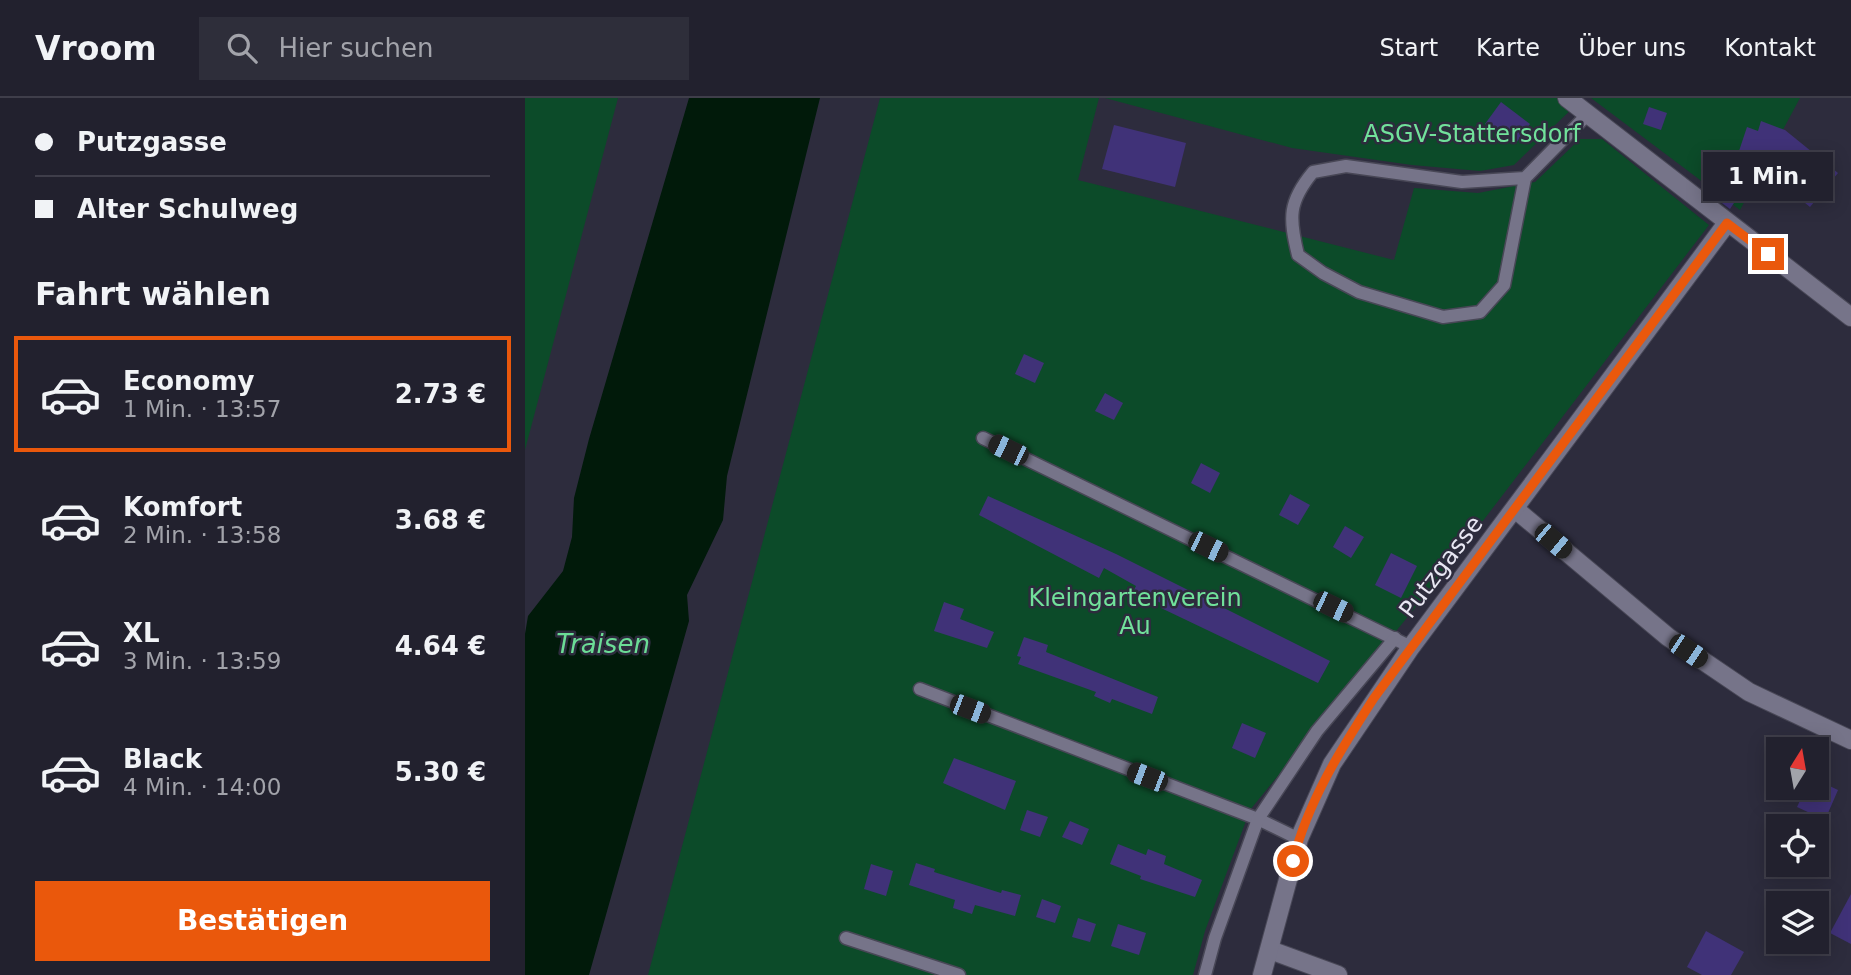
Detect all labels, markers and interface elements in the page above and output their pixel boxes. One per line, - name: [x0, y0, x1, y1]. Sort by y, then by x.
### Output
- search box: [199, 17, 689, 80]
- text: Vroom: [35, 29, 157, 68]
- icon: search: [223, 29, 261, 67]
- text: Hier suchen: [279, 33, 434, 63]
- text: Start: [1379, 34, 1438, 62]
- text: Karte: [1476, 34, 1540, 62]
- text: Über uns: [1578, 34, 1686, 62]
- text: Kontakt: [1724, 34, 1816, 62]
- park label: ASGV-Stattersdorf: [1363, 120, 1581, 148]
- text: Putzgasse: [77, 127, 227, 157]
- callout: 1 Min.: [1703, 152, 1833, 202]
- text: 1 Min.: [1728, 163, 1808, 189]
- text: Alter Schulweg: [77, 194, 298, 224]
- route end: [1752, 238, 1784, 270]
- text: Fahrt wählen: [35, 275, 271, 313]
- icon: car: [39, 363, 102, 426]
- text: Economy: [123, 366, 254, 396]
- text: 2.73 €: [395, 379, 486, 409]
- text: 1 Min. · 13:57: [123, 396, 281, 422]
- car: [985, 431, 1032, 469]
- icon: car: [39, 489, 102, 552]
- text: Komfort: [123, 492, 242, 522]
- text: 3.68 €: [395, 505, 486, 535]
- street label: Putzgasse: [1393, 510, 1489, 624]
- car: [1531, 519, 1576, 563]
- text: 2 Min. · 13:58: [123, 522, 281, 548]
- car: [1185, 528, 1232, 566]
- park label: Kleingartenverein Au: [1028, 584, 1242, 640]
- car: [1310, 588, 1357, 626]
- icon: car: [39, 615, 102, 678]
- text: XL: [123, 618, 160, 648]
- water label: Traisen: [556, 629, 650, 659]
- text: 4.64 €: [395, 631, 486, 661]
- car: [1665, 631, 1712, 671]
- text: 3 Min. · 13:59: [123, 648, 281, 674]
- car: [947, 692, 994, 726]
- north arrow: [1766, 737, 1829, 800]
- map controls: [1766, 737, 1829, 954]
- icon: car: [39, 741, 102, 804]
- text: Black: [123, 744, 202, 774]
- text: 5.30 €: [395, 757, 486, 787]
- car: [1124, 760, 1171, 794]
- text: 4 Min. · 14:00: [123, 774, 281, 800]
- button: locate: [1766, 814, 1829, 877]
- route start: [1277, 845, 1309, 877]
- button: Bestätigen: [35, 881, 490, 961]
- button: layers: [1766, 891, 1829, 954]

